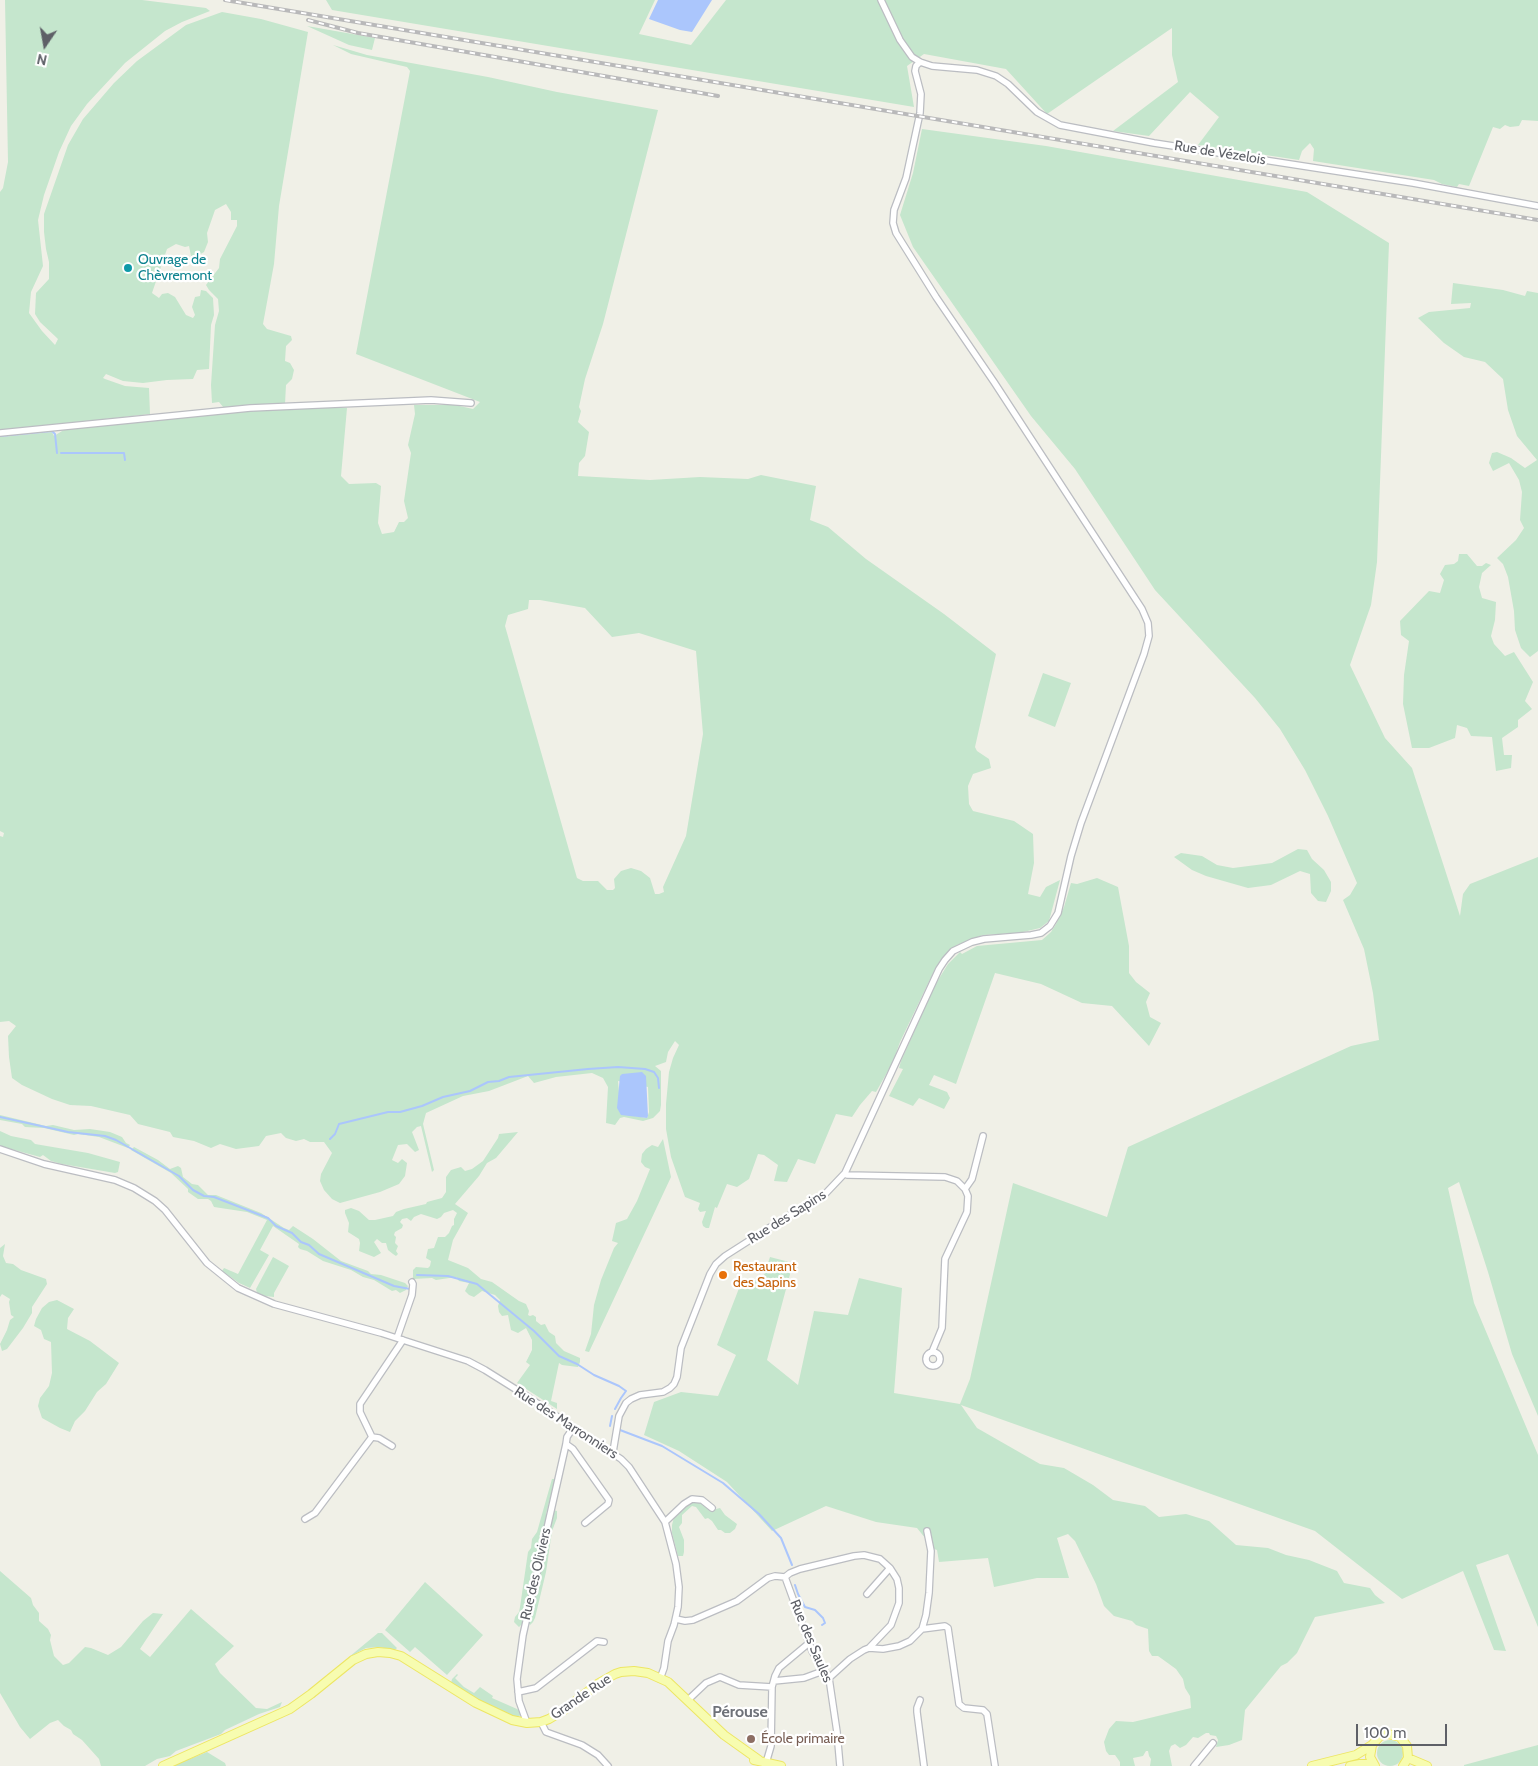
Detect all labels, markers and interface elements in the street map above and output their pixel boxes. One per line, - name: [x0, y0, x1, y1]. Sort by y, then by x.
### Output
- north arrow: [20, 20, 70, 70]
- text: N: [35, 50, 49, 70]
- street label: Rue de Vézelois: [1173, 137, 1267, 169]
- place label: Ouvrage de Chèvremont: [138, 252, 212, 284]
- marker: Ouvrage de Chèvremont: [122, 262, 134, 274]
- street label: Rue des Sapins: [745, 1186, 829, 1248]
- place label: Restaurant des Sapins: [733, 1259, 796, 1292]
- marker: Restaurant des Sapins: [717, 1269, 729, 1281]
- street label: Rue des Marronniers: [511, 1383, 621, 1463]
- street label: Rue des Oliviers: [517, 1526, 555, 1622]
- street label: Rue des Saules: [786, 1597, 836, 1685]
- street label: Grande Rue: [548, 1671, 614, 1723]
- district label: Pérouse: [712, 1702, 768, 1722]
- scale bar: [1358, 1714, 1449, 1746]
- text: 100 m: [1364, 1724, 1406, 1742]
- place label: École primaire: [761, 1731, 845, 1747]
- marker: École primaire: [745, 1733, 757, 1745]

